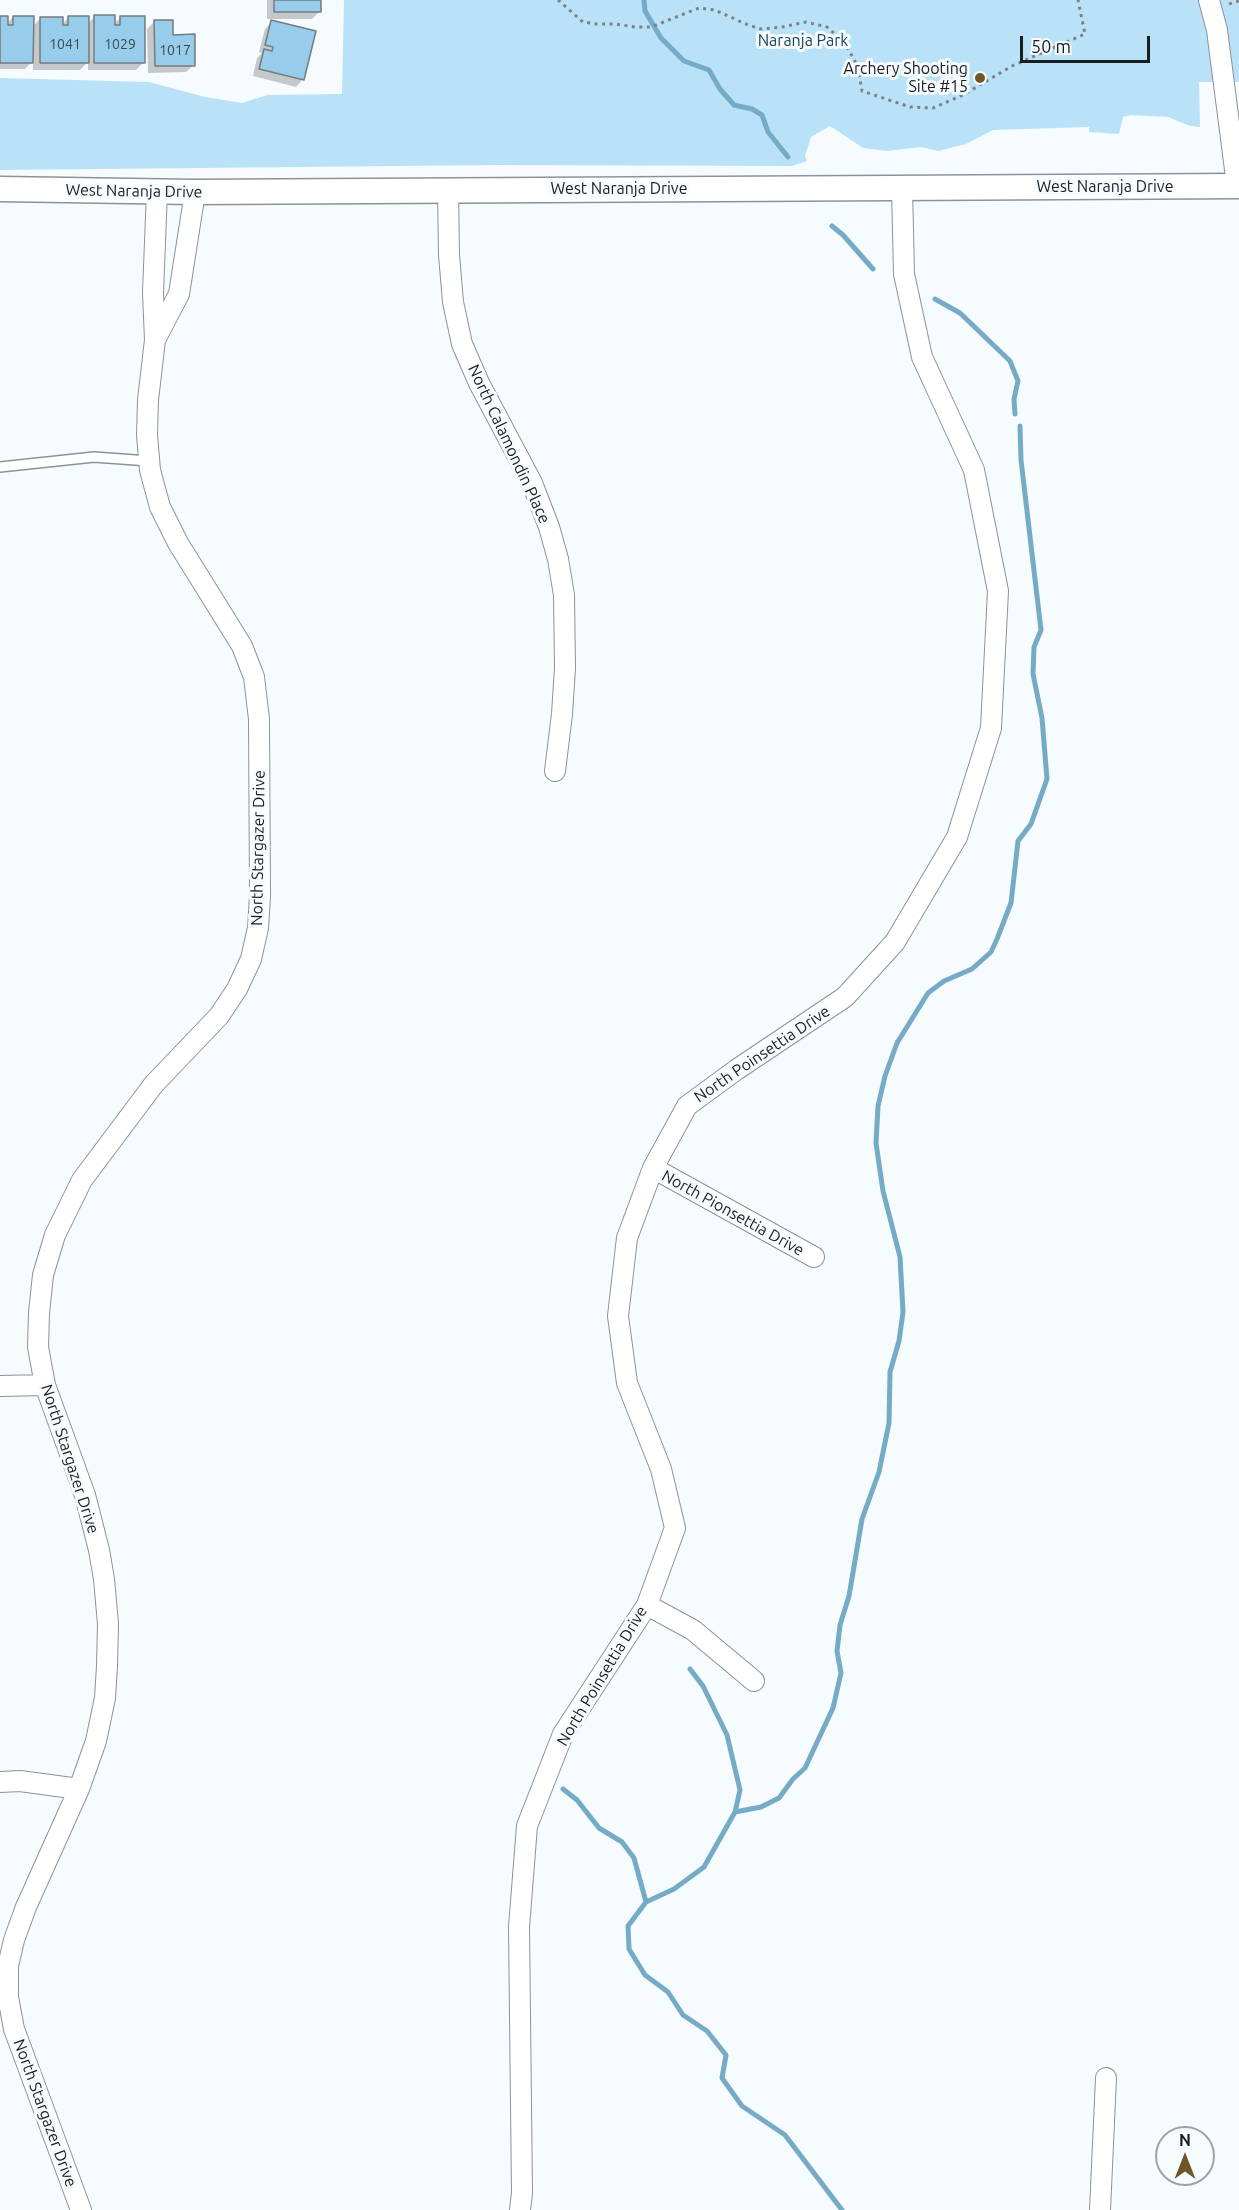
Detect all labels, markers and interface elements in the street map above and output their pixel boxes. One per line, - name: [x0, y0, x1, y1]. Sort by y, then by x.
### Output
- scale bar: [1023, 24, 1154, 62]
- park label: Naranja Park: [758, 31, 848, 51]
- house number: 1041: [49, 36, 81, 52]
- house number: 1029: [104, 36, 136, 52]
- text: 50 m: [1031, 36, 1071, 56]
- house number: 1017: [159, 42, 191, 58]
- place label: Archery Shooting Site #15: [844, 59, 968, 97]
- marker: Archery Shooting Site #15: [973, 71, 987, 85]
- street label: West Naranja Drive: [1037, 177, 1173, 197]
- street label: West Naranja Drive: [551, 179, 687, 199]
- street label: West Naranja Drive: [65, 180, 203, 202]
- street label: North Calamondin Place: [464, 362, 554, 526]
- street label: North Stargazer Drive: [247, 770, 269, 926]
- street label: North Poinsettia Drive: [690, 1001, 834, 1107]
- street label: North Pionsettia Drive: [658, 1166, 808, 1260]
- street label: North Stargazer Drive: [37, 1382, 103, 1536]
- street label: North Poinsettia Drive: [553, 1603, 651, 1749]
- street label: North Stargazer Drive: [9, 2036, 81, 2190]
- north arrow: [1155, 2126, 1215, 2186]
- text: N: [1179, 2131, 1191, 2149]

